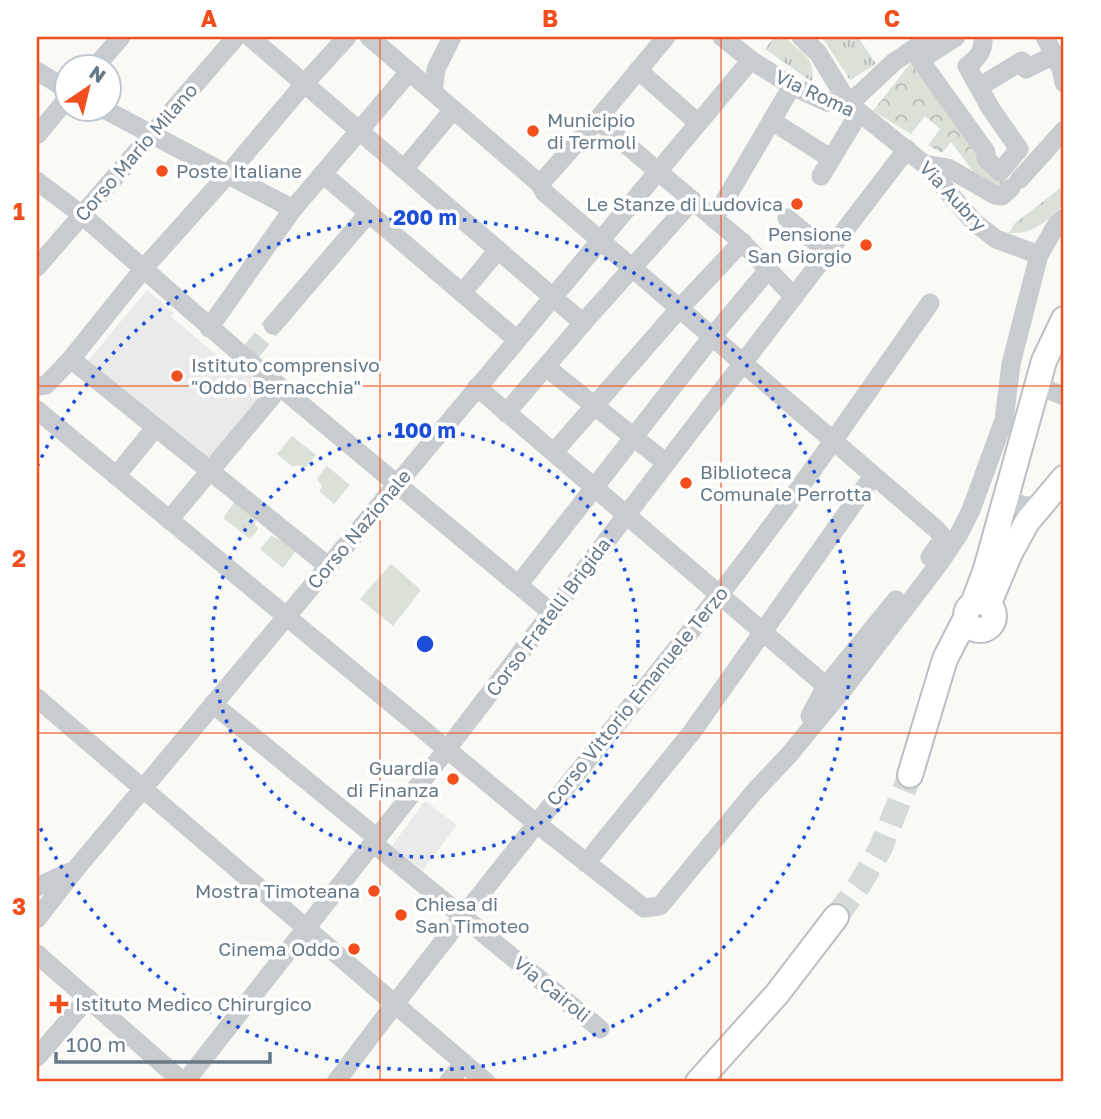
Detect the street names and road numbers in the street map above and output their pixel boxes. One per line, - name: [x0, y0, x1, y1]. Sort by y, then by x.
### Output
- street label: Via Roma: [772, 64, 859, 121]
- street label: Corso Mario Milano: [70, 78, 202, 225]
- street label: Via Aubry: [915, 156, 992, 236]
- street label: Corso Nazionale: [302, 464, 415, 593]
- street label: Corso Fratelli Brigida: [481, 533, 615, 700]
- street label: Corso Vittorio Emanuele Terzo: [541, 581, 732, 810]
- street label: Via Cairoli: [509, 951, 595, 1026]

